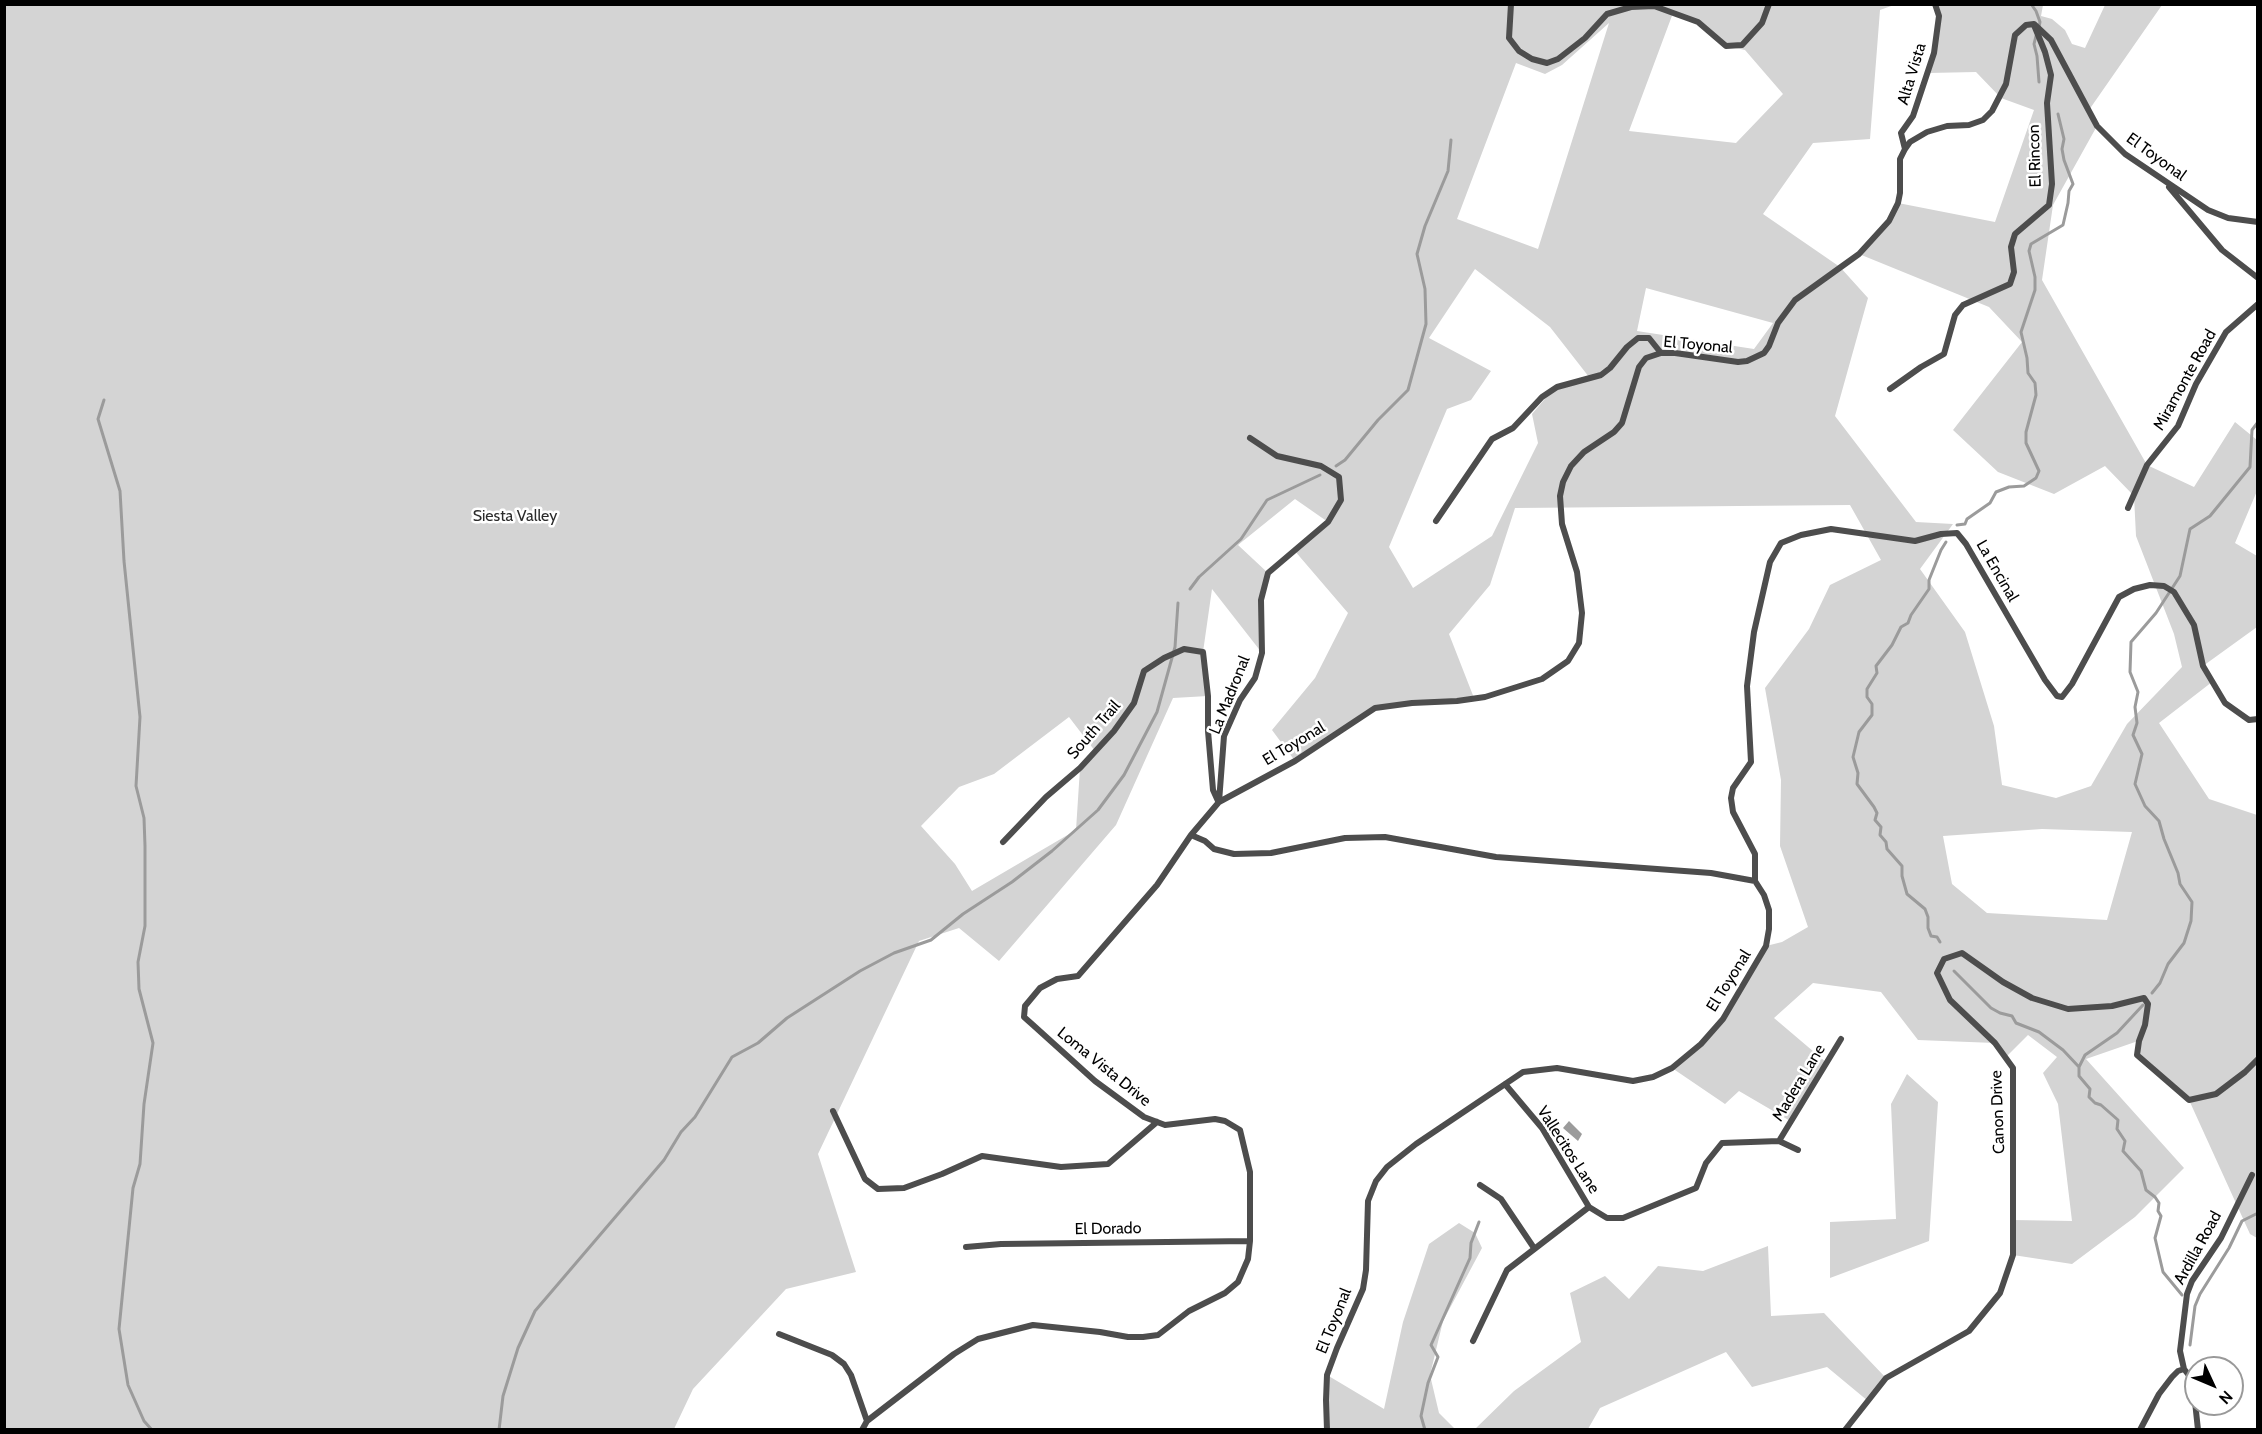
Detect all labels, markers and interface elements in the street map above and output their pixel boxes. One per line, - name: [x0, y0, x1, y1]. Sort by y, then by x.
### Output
- street label: Alta Vista: [1894, 41, 1930, 107]
- street label: El Rincon: [2024, 124, 2046, 188]
- street label: El Toyonal: [2122, 129, 2190, 185]
- street label: Miramonte Road: [2149, 326, 2221, 434]
- street label: El Toyonal: [1663, 332, 1733, 358]
- park label: Siesta Valley: [473, 506, 557, 526]
- street label: La Encinal: [1972, 537, 2022, 605]
- street label: La Madronal: [1206, 653, 1254, 737]
- street label: South Trail: [1063, 697, 1125, 763]
- street label: El Toyonal: [1259, 718, 1329, 770]
- street label: El Toyonal: [1703, 947, 1755, 1015]
- street label: Loma Vista Drive: [1053, 1023, 1155, 1111]
- street label: Madera Lane: [1768, 1041, 1830, 1125]
- street label: Canon Drive: [1987, 1070, 2009, 1154]
- street label: Vallecitos Lane: [1533, 1103, 1603, 1197]
- street label: Ardilla Road: [2170, 1208, 2226, 1288]
- street label: El Dorado: [1074, 1219, 1142, 1239]
- street label: El Toyonal: [1312, 1285, 1356, 1357]
- north arrow: [2184, 1356, 2244, 1416]
- text: N: [2215, 1387, 2237, 1408]

